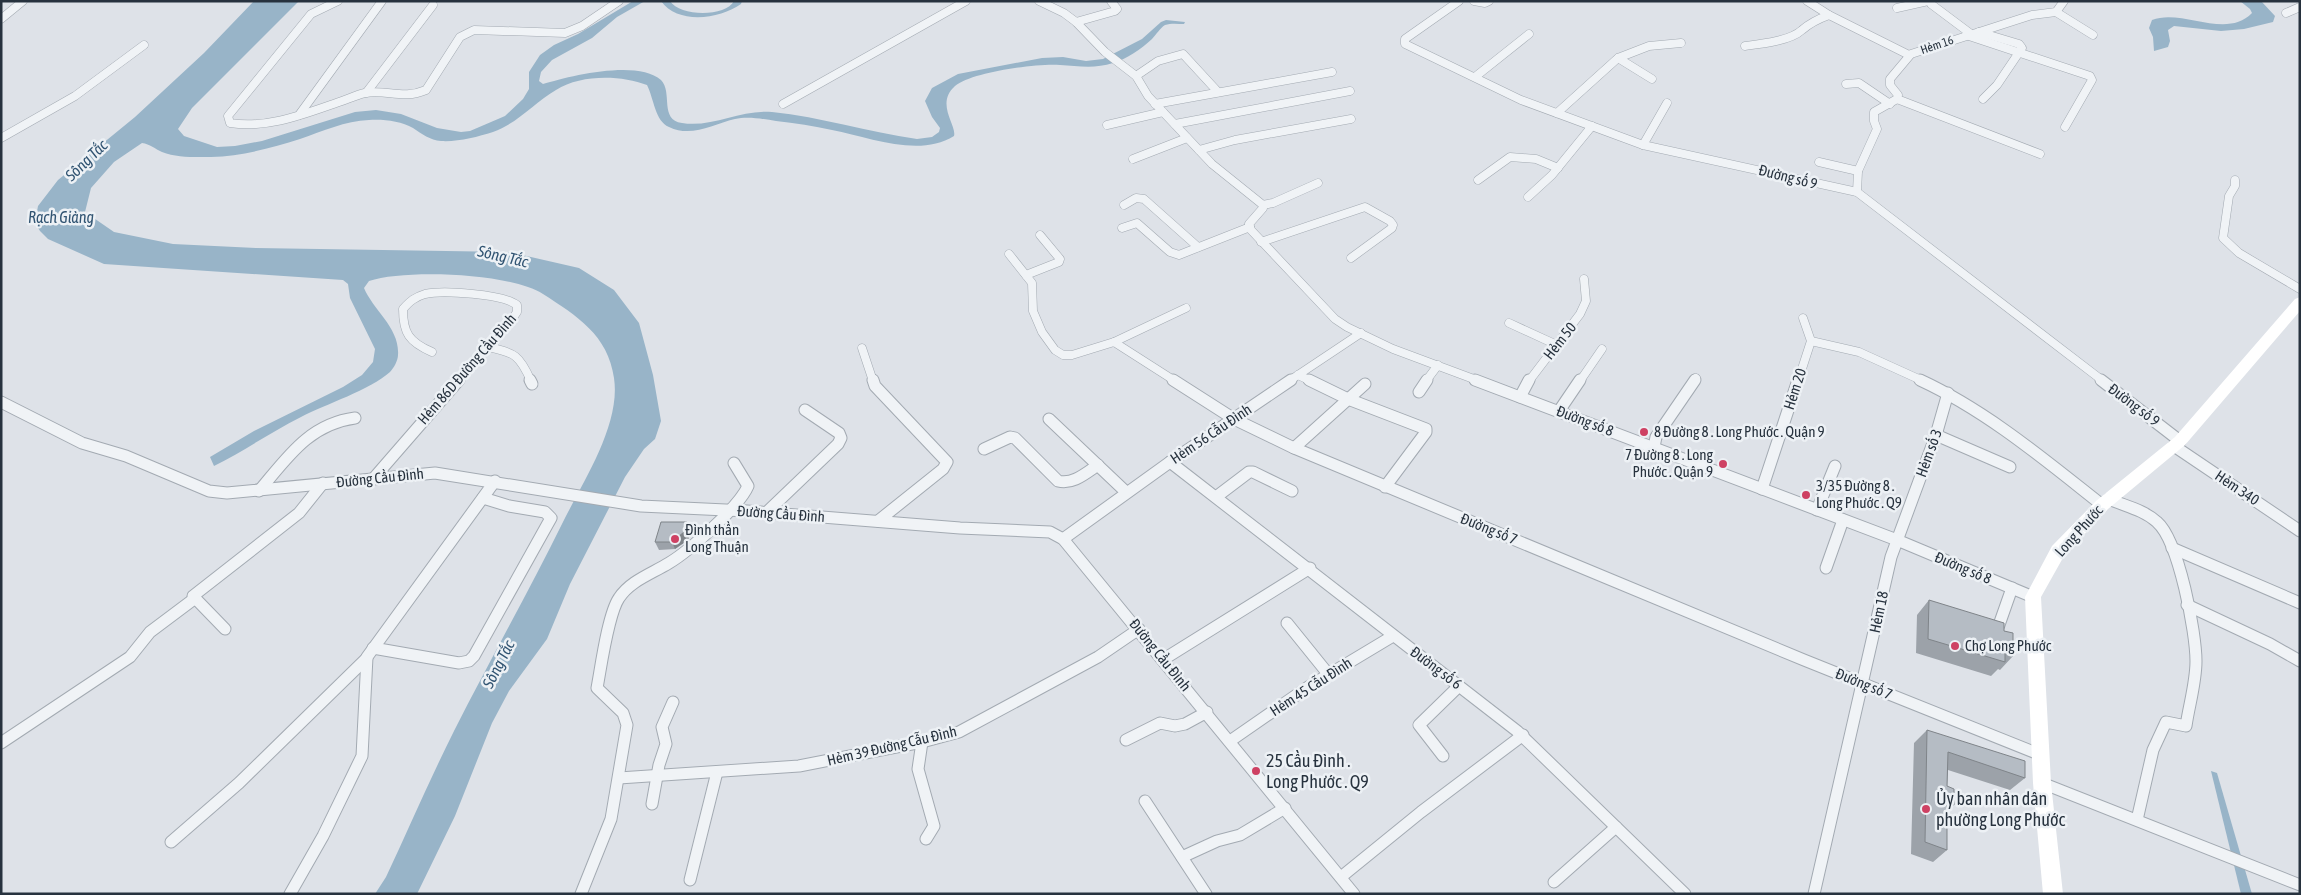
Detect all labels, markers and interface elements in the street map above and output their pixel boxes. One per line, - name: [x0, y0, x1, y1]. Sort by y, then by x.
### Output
- street label: Hẻm 16: [1919, 33, 1956, 57]
- water label: Sông Tắc: [61, 135, 112, 186]
- street label: Đường số 9: [1757, 161, 1819, 192]
- water label: Rạch Giàng: [28, 208, 94, 227]
- water label: Sông Tắc: [475, 241, 531, 272]
- street label: Hẻm 86D Đường Cầu Đình: [414, 310, 519, 427]
- street label: Hẻm 50: [1540, 319, 1579, 363]
- street label: Hẻm 20: [1780, 366, 1809, 412]
- street label: Đường số 9: [2105, 380, 2163, 429]
- street label: Hẻm 56 Cẫu Đình: [1167, 400, 1254, 467]
- street label: Đường số 8: [1554, 402, 1616, 439]
- place label: 8 Đường 8 . Long Phước . Quận 9: [1654, 423, 1825, 440]
- marker: 8 Đường 8 . Long Phước . Quận 9: [1638, 426, 1650, 438]
- street label: Hẻm số 3: [1912, 427, 1945, 479]
- place label: 7 Đường 8 . Long Phước . Quận 9: [1625, 446, 1714, 480]
- marker: 7 Đường 8 . Long Phước . Quận 9: [1717, 458, 1729, 470]
- street label: Đường Cầu Đình: [335, 464, 425, 491]
- street label: Hẻm 340: [2212, 467, 2263, 508]
- place label: 3/35 Đường 8 . Long Phước . Q9: [1816, 477, 1902, 511]
- marker: 3/35 Đường 8 . Long Phước . Q9: [1800, 489, 1812, 501]
- street label: Long Phước: [2051, 501, 2106, 560]
- street label: Đường Cầu Đình: [737, 502, 825, 525]
- street label: Đường số 7: [1458, 509, 1520, 548]
- place label: Đình thần Long Thuận: [685, 521, 749, 555]
- marker: Đình thần Long Thuận: [669, 533, 681, 545]
- street label: Đường số 8: [1932, 548, 1994, 587]
- street label: Hẻm 18: [1866, 589, 1891, 634]
- street label: Đường Cầu Đình: [1126, 615, 1195, 694]
- water label: Sông Tắc: [478, 636, 519, 692]
- place label: Chợ Long Phước: [1965, 637, 2052, 654]
- marker: Chợ Long Phước: [1949, 640, 1961, 652]
- street label: Đường số 6: [1407, 643, 1465, 692]
- street label: Hẻm 45 Cẫu Đình: [1267, 654, 1355, 719]
- street label: Đường số 7: [1833, 664, 1895, 703]
- street label: Hẻm 39 Đường Cẫu Đình: [825, 722, 958, 769]
- place label: 25 Cầu Đình . Long Phước . Q9: [1266, 749, 1369, 792]
- marker: 25 Cầu Đình . Long Phước . Q9: [1250, 765, 1262, 777]
- place label: Ủy ban nhân dân phường Long Phước: [1936, 788, 2065, 830]
- marker: Ủy ban nhân dân phường Long Phước: [1920, 803, 1932, 815]

